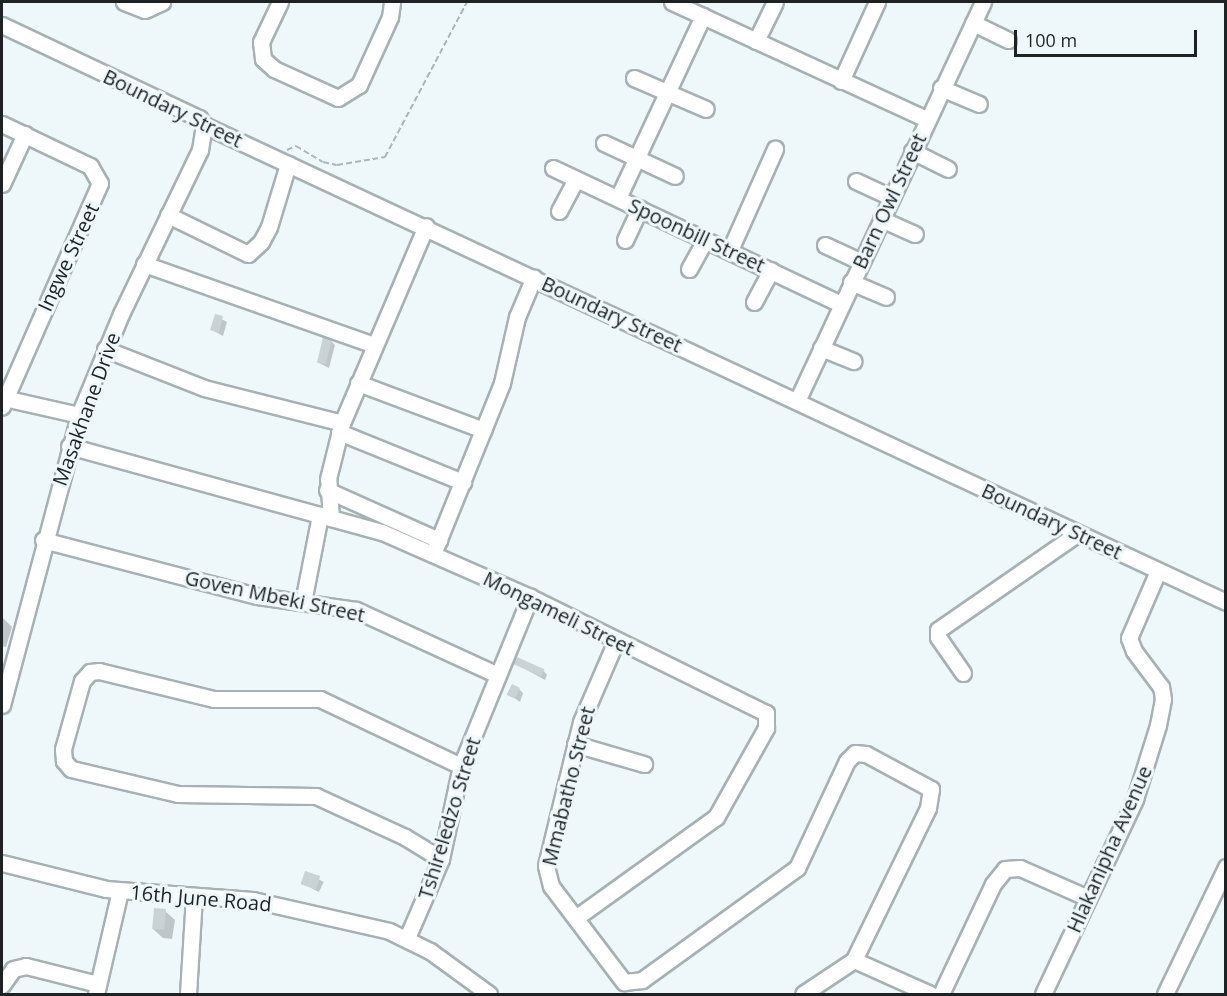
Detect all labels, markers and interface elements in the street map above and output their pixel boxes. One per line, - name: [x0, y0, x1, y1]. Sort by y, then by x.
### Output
- scale bar: [1017, 18, 1200, 56]
- text: 100 m: [1025, 28, 1077, 52]
- street label: Boundary Street: [99, 64, 247, 152]
- street label: Barn Owl Street: [847, 129, 931, 273]
- street label: Spoonbill Street: [625, 193, 769, 277]
- street label: Ingwe Street: [33, 199, 103, 315]
- street label: Boundary Street: [538, 271, 686, 357]
- street label: Masakhane Drive: [47, 329, 125, 489]
- street label: Boundary Street: [978, 478, 1126, 564]
- street label: Goven Mbeki Street: [183, 565, 367, 627]
- street label: Mongameli Street: [480, 566, 638, 660]
- street label: Mmabatho Street: [537, 704, 599, 868]
- street label: Tshireledzo Street: [413, 734, 485, 902]
- street label: Hlakanipha Avenue: [1061, 762, 1157, 936]
- street label: 16th June Road: [129, 880, 273, 916]

